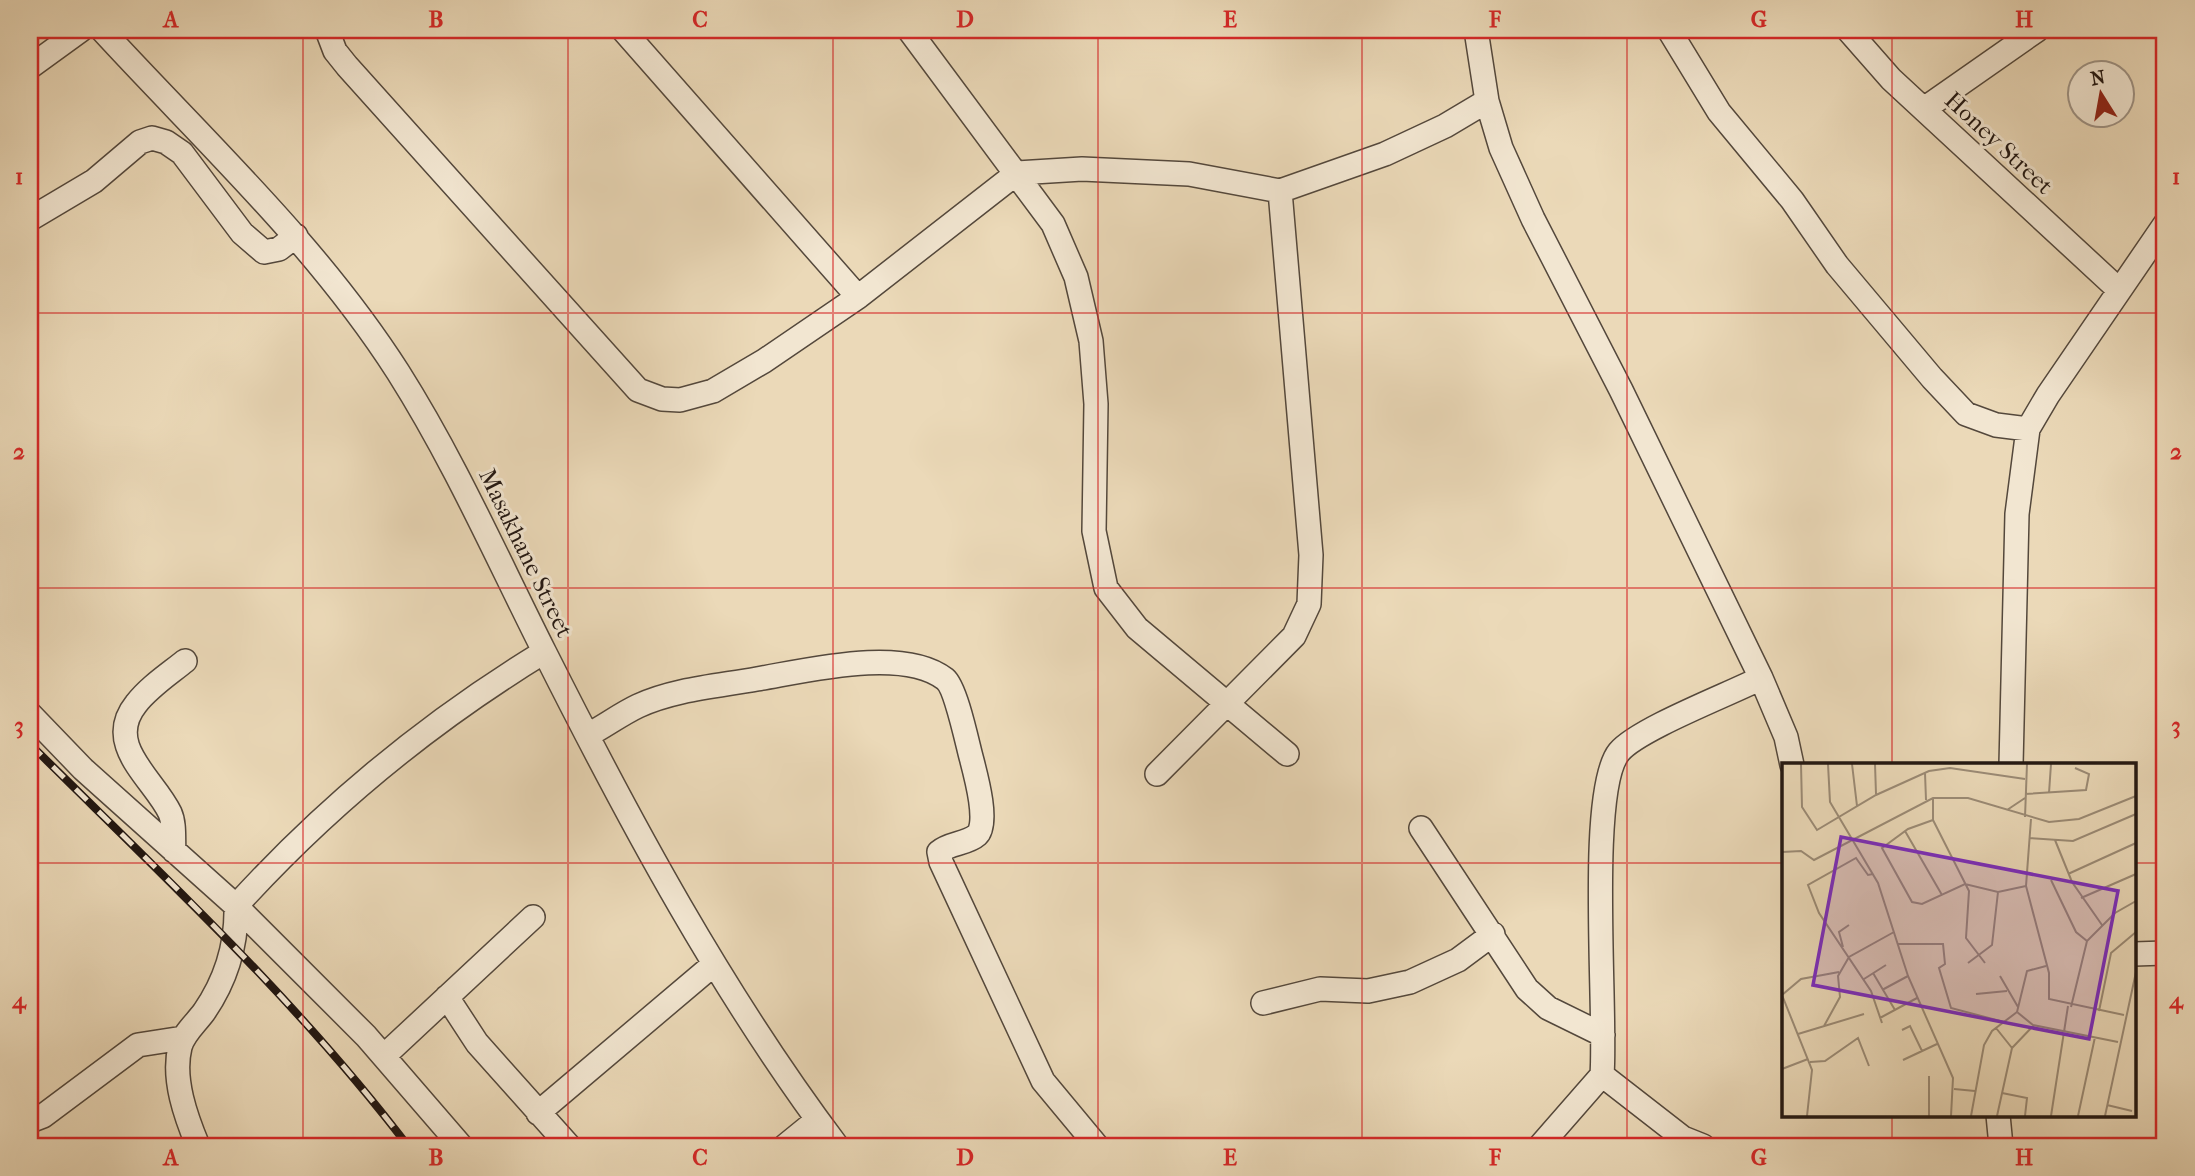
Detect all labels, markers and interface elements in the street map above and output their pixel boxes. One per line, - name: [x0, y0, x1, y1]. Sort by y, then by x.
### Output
- text: A: [162, 6, 180, 33]
- text: B: [429, 6, 444, 33]
- text: C: [692, 6, 708, 33]
- text: D: [956, 6, 974, 33]
- text: E: [1223, 6, 1237, 33]
- text: F: [1488, 6, 1502, 33]
- text: G: [1751, 6, 1767, 33]
- text: H: [2015, 6, 2033, 33]
- north arrow: [2066, 60, 2136, 130]
- text: N: [2089, 66, 2108, 90]
- street label: Honey Street: [1939, 86, 2059, 200]
- text: 1: [15, 163, 23, 190]
- text: 1: [2172, 163, 2180, 190]
- text: 2: [13, 438, 25, 465]
- text: 2: [2170, 438, 2182, 465]
- street label: Masakhane Street: [473, 464, 579, 642]
- text: 3: [14, 712, 24, 739]
- text: 3: [2171, 712, 2181, 739]
- inset map: [1782, 763, 2136, 1116]
- text: 4: [11, 987, 27, 1014]
- text: 4: [2168, 987, 2184, 1014]
- text: A: [162, 1144, 180, 1171]
- text: B: [429, 1144, 444, 1171]
- text: C: [692, 1144, 708, 1171]
- text: D: [956, 1144, 974, 1171]
- text: E: [1223, 1144, 1237, 1171]
- text: F: [1488, 1144, 1502, 1171]
- text: G: [1751, 1144, 1767, 1171]
- text: H: [2015, 1144, 2033, 1171]

